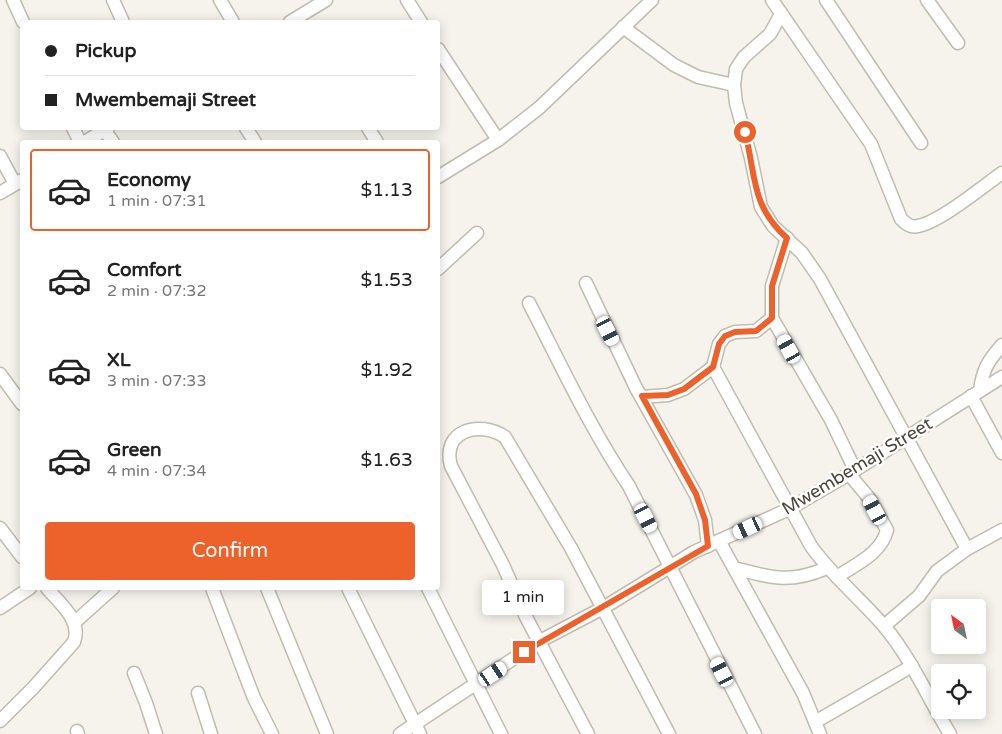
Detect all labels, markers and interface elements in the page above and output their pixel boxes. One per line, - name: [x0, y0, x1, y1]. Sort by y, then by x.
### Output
- text: Pickup: [75, 40, 136, 62]
- text: Mwembemaji Street: [75, 89, 256, 111]
- route start: [734, 121, 756, 143]
- icon: car: [47, 168, 92, 213]
- text: Economy: [107, 169, 191, 191]
- text: $1.13: [361, 179, 413, 201]
- text: 1 min · 07:31: [107, 191, 206, 211]
- icon: car: [47, 258, 92, 303]
- text: Comfort: [107, 259, 181, 281]
- text: $1.53: [361, 269, 413, 291]
- text: 2 min · 07:32: [107, 281, 206, 301]
- car: [594, 314, 621, 348]
- car: [775, 332, 802, 366]
- icon: car: [47, 348, 92, 393]
- text: XL: [107, 349, 131, 371]
- text: $1.92: [361, 359, 413, 381]
- text: 3 min · 07:33: [107, 371, 206, 391]
- street label: Mwembemaji Street: [778, 412, 936, 520]
- icon: car: [47, 438, 92, 483]
- text: Green: [107, 439, 161, 461]
- text: $1.63: [361, 449, 413, 471]
- text: 4 min · 07:34: [107, 461, 206, 481]
- car: [861, 493, 888, 527]
- car: [632, 501, 659, 535]
- car: [731, 515, 764, 541]
- button: Confirm: [45, 522, 415, 580]
- callout: 1 min: [483, 580, 565, 614]
- text: 1 min: [502, 587, 544, 607]
- north arrow: [931, 599, 986, 654]
- map controls: [931, 599, 986, 719]
- route end: [513, 641, 535, 663]
- car: [708, 655, 735, 689]
- car: [476, 659, 509, 689]
- button: locate: [931, 664, 986, 719]

